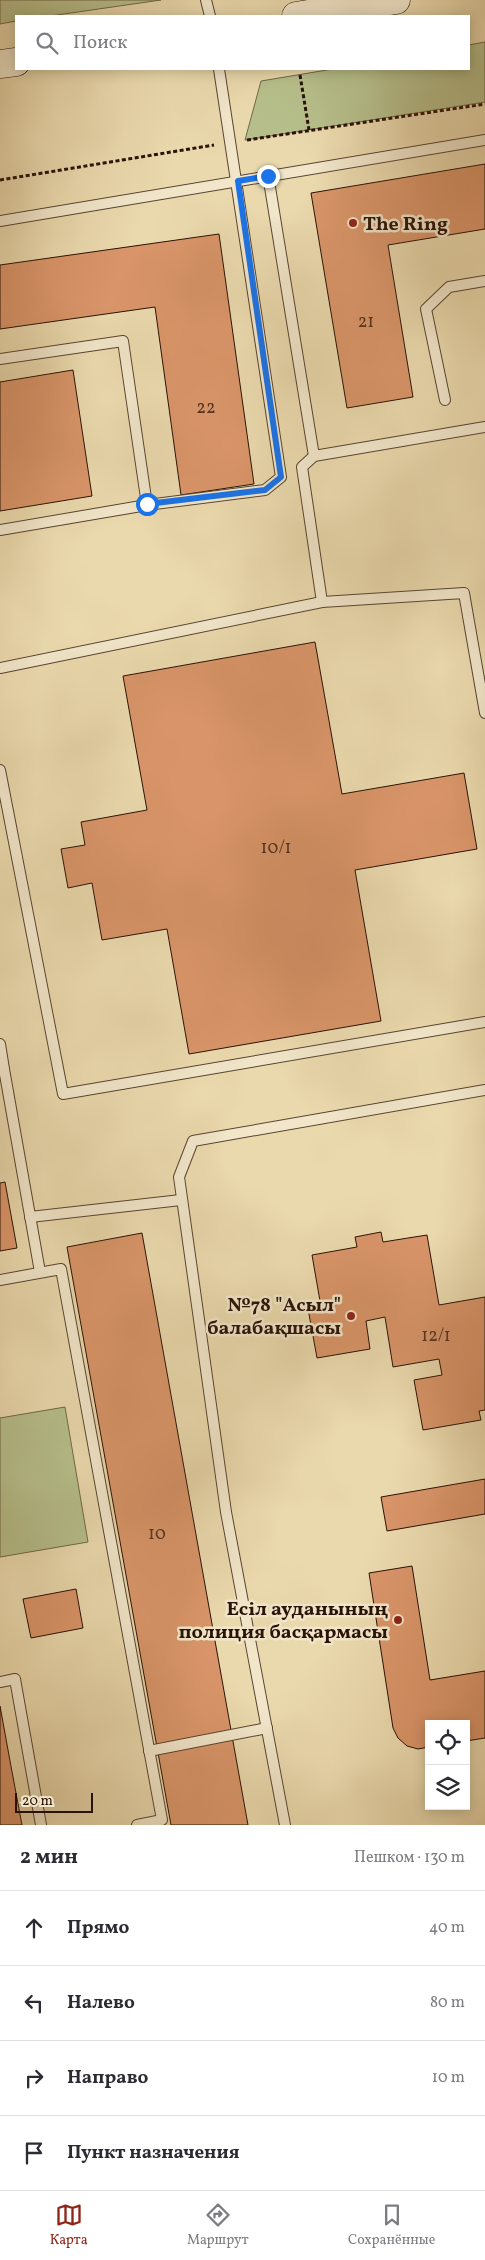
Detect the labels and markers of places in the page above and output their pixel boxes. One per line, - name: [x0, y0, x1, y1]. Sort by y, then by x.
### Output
- place label: The Ring: [363, 211, 448, 239]
- marker: The Ring: [347, 217, 359, 229]
- place label: №78 "Асыл" балабақшасы: [207, 1292, 341, 1343]
- marker: №78 "Асыл" балабақшасы: [345, 1310, 357, 1322]
- place label: Есіл ауданының полиция басқармасы: [179, 1596, 388, 1647]
- marker: Есіл ауданының полиция басқармасы: [392, 1614, 404, 1626]

